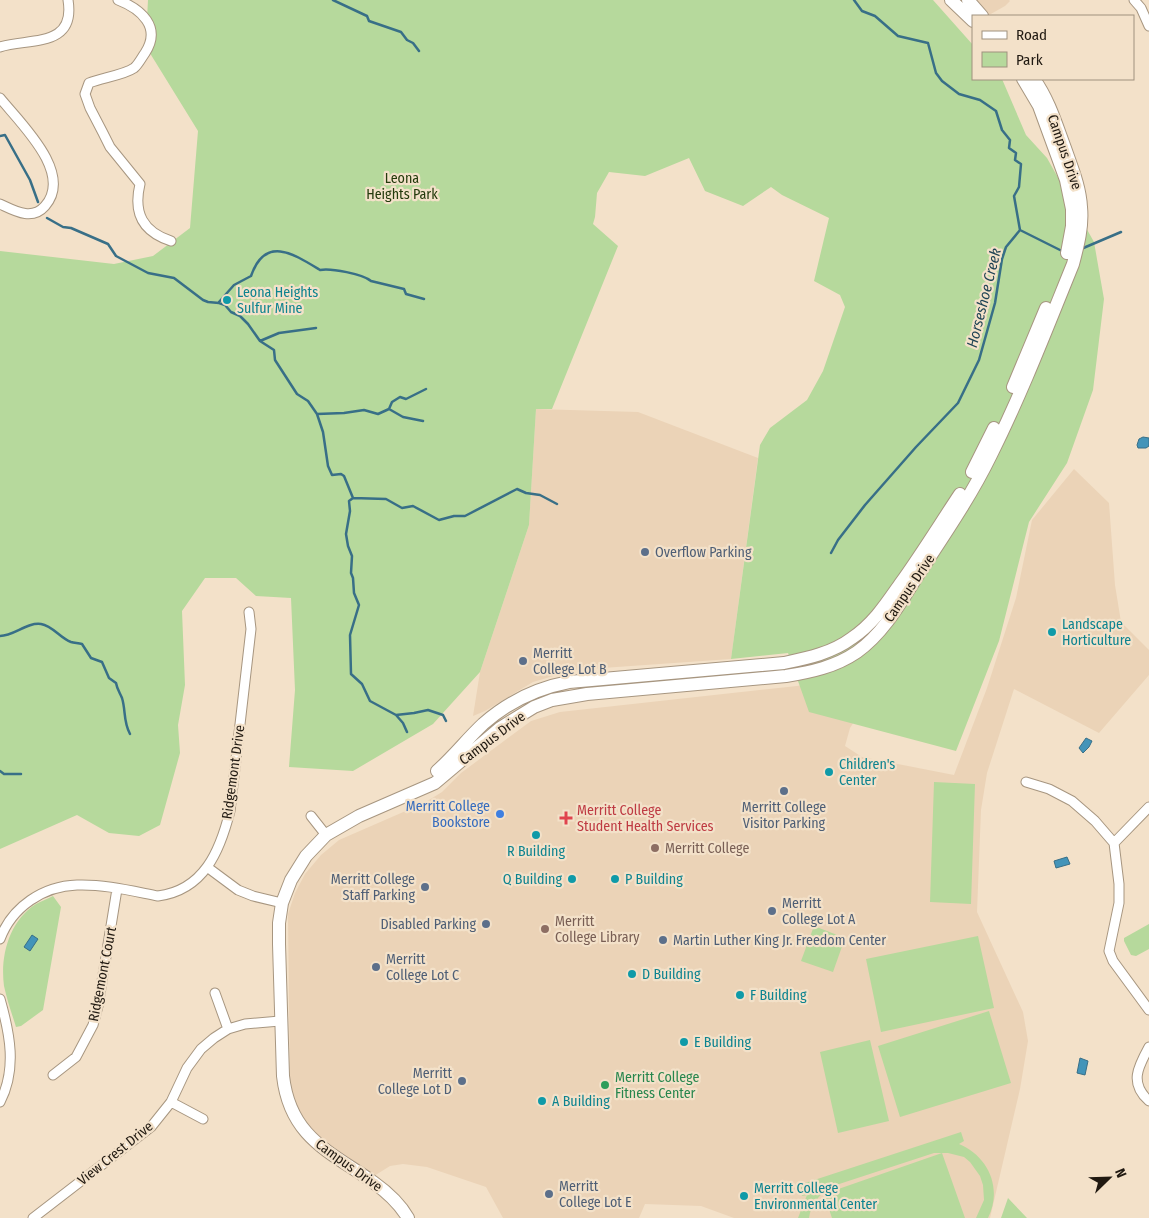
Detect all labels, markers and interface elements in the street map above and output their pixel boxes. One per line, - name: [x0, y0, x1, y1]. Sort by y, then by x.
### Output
- legend: [972, 15, 1134, 80]
- text: Road: [1016, 26, 1047, 44]
- text: Park: [1016, 51, 1043, 69]
- street label: Campus Drive: [1044, 112, 1085, 192]
- park label: Leona Heights Park: [366, 170, 438, 203]
- water label: Horseshoe Creek: [963, 246, 1005, 350]
- place label: Leona Heights Sulfur Mine: [237, 284, 318, 317]
- marker: Leona Heights Sulfur Mine: [221, 294, 233, 306]
- place label: Overflow Parking: [655, 544, 752, 561]
- marker: Overflow Parking: [639, 546, 651, 558]
- street label: Campus Drive: [880, 551, 938, 625]
- place label: Landscape Horticulture: [1062, 616, 1131, 649]
- marker: Landscape Horticulture: [1046, 626, 1058, 638]
- place label: Merritt College Lot B: [533, 645, 607, 678]
- marker: Merritt College Lot B: [517, 655, 529, 667]
- street label: Campus Drive: [456, 708, 529, 769]
- street label: Ridgemont Drive: [218, 724, 249, 820]
- place label: Children's Center: [839, 756, 895, 789]
- marker: Children's Center: [823, 766, 835, 778]
- marker: Merritt College Visitor Parking: [778, 785, 790, 797]
- place label: Merritt College Bookstore: [406, 798, 490, 831]
- place label: Merritt College Visitor Parking: [742, 799, 826, 832]
- place label: Merritt College Student Health Services: [577, 802, 714, 835]
- marker: Merritt College Bookstore: [494, 808, 506, 820]
- marker: Merritt College Student Health Services: [559, 811, 573, 825]
- marker: R Building: [530, 829, 542, 841]
- place label: Merritt College: [665, 840, 749, 857]
- marker: Merritt College: [649, 842, 661, 854]
- place label: R Building: [507, 843, 565, 860]
- place label: Merritt College Staff Parking: [331, 871, 415, 904]
- place label: Q Building: [503, 871, 562, 888]
- place label: P Building: [625, 871, 683, 888]
- marker: Q Building: [566, 873, 578, 885]
- marker: P Building: [609, 873, 621, 885]
- marker: Merritt College Staff Parking: [419, 881, 431, 893]
- place label: Merritt College Lot A: [782, 895, 856, 928]
- marker: Merritt College Lot A: [766, 905, 778, 917]
- place label: Merritt College Library: [555, 913, 640, 946]
- place label: Disabled Parking: [380, 916, 476, 933]
- marker: Disabled Parking: [480, 918, 492, 930]
- marker: Merritt College Library: [539, 923, 551, 935]
- street label: Ridgemont Court: [85, 925, 120, 1023]
- place label: Martin Luther King Jr. Freedom Center: [673, 932, 886, 949]
- marker: Martin Luther King Jr. Freedom Center: [657, 934, 669, 946]
- place label: Merritt College Lot C: [386, 951, 459, 984]
- marker: Merritt College Lot C: [370, 961, 382, 973]
- place label: D Building: [642, 966, 701, 983]
- marker: D Building: [626, 968, 638, 980]
- place label: F Building: [750, 987, 807, 1004]
- marker: F Building: [734, 989, 746, 1001]
- place label: E Building: [694, 1034, 751, 1051]
- marker: E Building: [678, 1036, 690, 1048]
- place label: Merritt College Lot D: [378, 1065, 452, 1098]
- place label: Merritt College Fitness Center: [615, 1069, 699, 1102]
- marker: Merritt College Lot D: [456, 1075, 468, 1087]
- marker: Merritt College Fitness Center: [599, 1079, 611, 1091]
- place label: A Building: [552, 1093, 610, 1110]
- marker: A Building: [536, 1095, 548, 1107]
- street label: View Crest Drive: [74, 1118, 156, 1189]
- street label: Campus Drive: [312, 1136, 385, 1195]
- north arrow: [1084, 1153, 1134, 1203]
- text: N: [1111, 1166, 1130, 1180]
- place label: Merritt College Lot E: [559, 1178, 632, 1211]
- place label: Merritt College Environmental Center: [754, 1180, 877, 1213]
- marker: Merritt College Lot E: [543, 1188, 555, 1200]
- marker: Merritt College Environmental Center: [738, 1190, 750, 1202]

